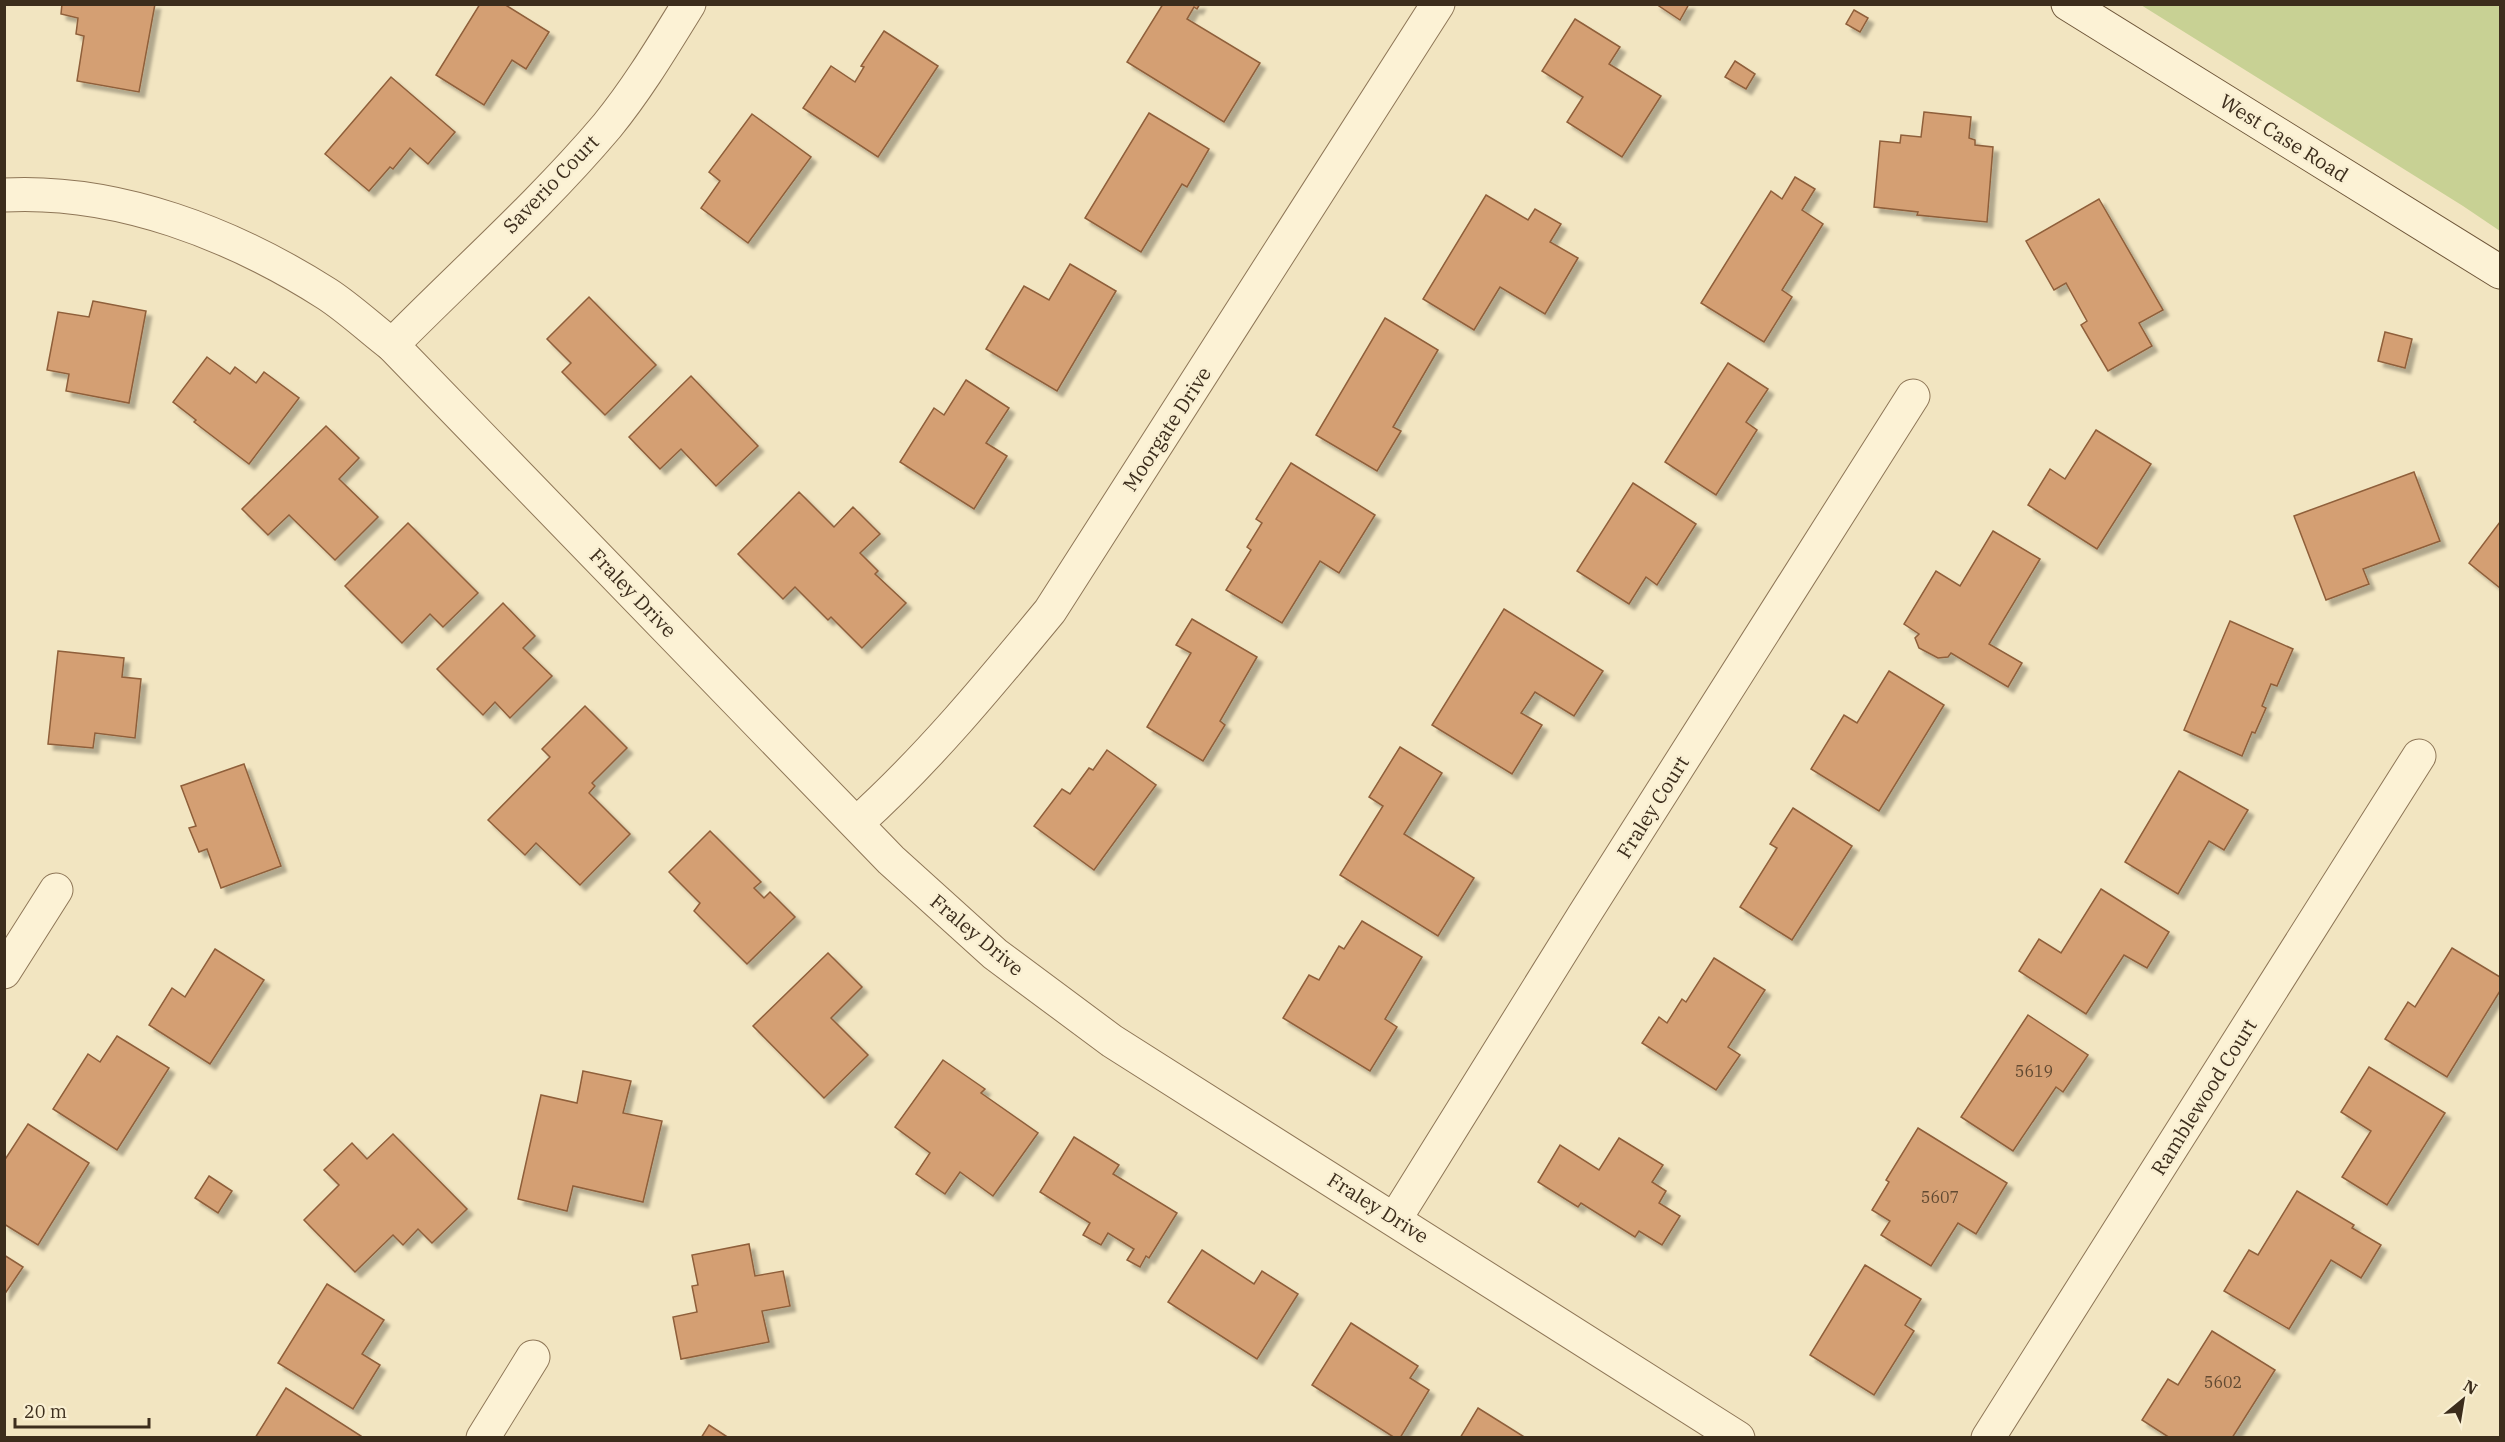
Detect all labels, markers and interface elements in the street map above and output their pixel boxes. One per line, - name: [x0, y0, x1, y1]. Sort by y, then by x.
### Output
- street label: West Case Road: [2215, 87, 2354, 188]
- street label: Saverio Court: [497, 129, 605, 239]
- street label: Moorgate Drive: [1116, 361, 1217, 496]
- street label: Fraley Drive: [584, 542, 683, 643]
- street label: Fraley Court: [1610, 750, 1695, 863]
- street label: Fraley Drive: [925, 888, 1030, 982]
- street label: Ramblewood Court: [2144, 1013, 2263, 1180]
- house number: 5619: [2015, 1061, 2053, 1081]
- street label: Fraley Drive: [1323, 1166, 1434, 1249]
- house number: 5607: [1921, 1187, 1959, 1207]
- north arrow: [2433, 1370, 2493, 1430]
- house number: 5602: [2204, 1372, 2242, 1392]
- text: N: [2460, 1375, 2481, 1399]
- scale bar: [15, 1391, 148, 1429]
- text: 20 m: [24, 1400, 67, 1423]

